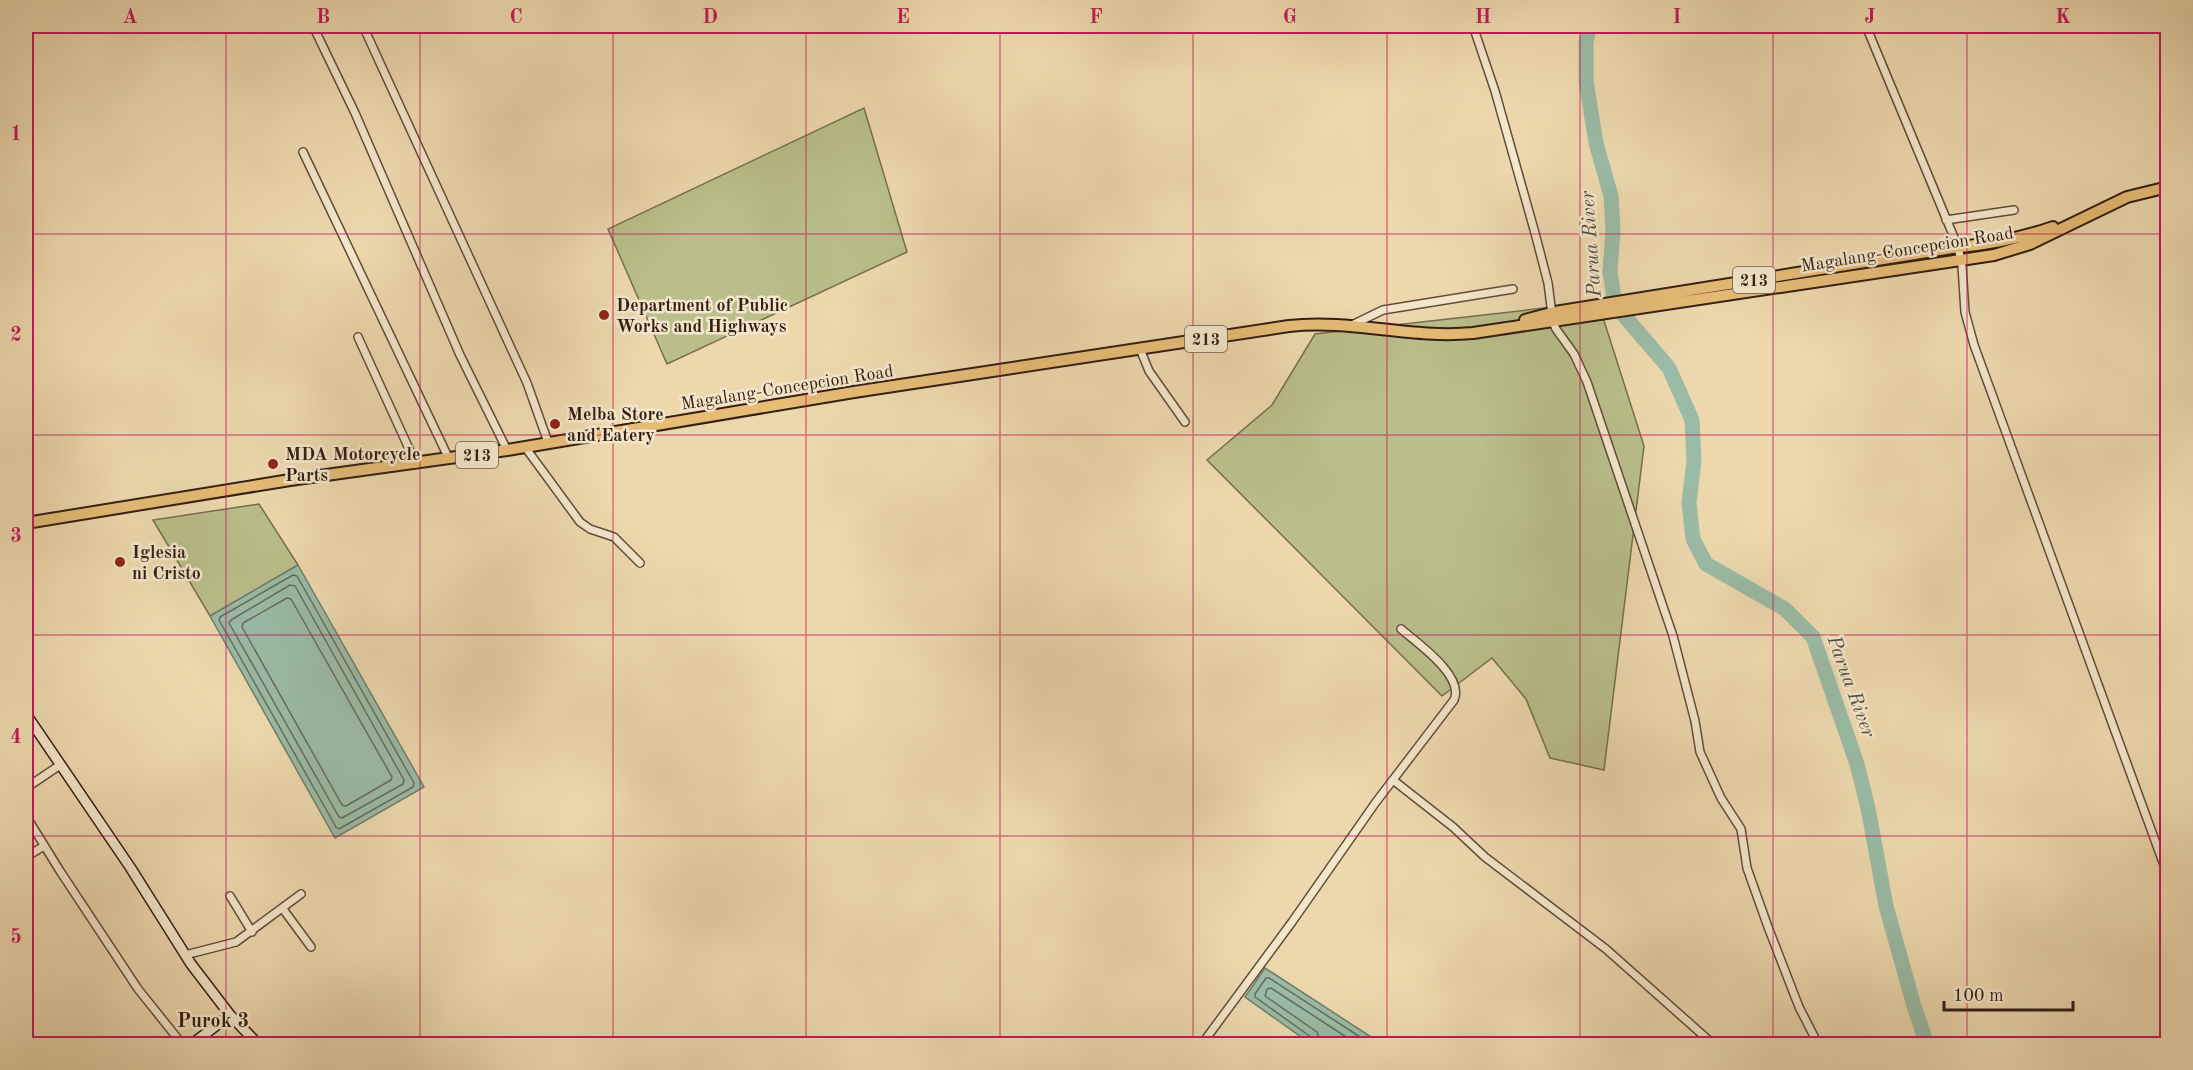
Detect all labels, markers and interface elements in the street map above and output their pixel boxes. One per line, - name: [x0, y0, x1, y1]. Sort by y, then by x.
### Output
- text: A: [122, 8, 138, 28]
- text: B: [316, 8, 330, 28]
- text: C: [509, 8, 523, 28]
- text: D: [702, 8, 718, 28]
- text: E: [896, 8, 910, 28]
- text: F: [1089, 8, 1103, 28]
- text: G: [1283, 8, 1297, 28]
- text: H: [1475, 8, 1491, 28]
- text: I: [1673, 8, 1681, 28]
- text: J: [1865, 8, 1876, 28]
- text: K: [2055, 8, 2071, 28]
- text: 1: [10, 125, 22, 145]
- water label: Parua River: [1578, 190, 1606, 299]
- street label: Magalang-Concepcion Road: [1800, 224, 2015, 276]
- road number: 213: [1733, 267, 1775, 293]
- place label: Department of Public Works and Highways: [616, 297, 788, 336]
- marker: Department of Public Works and Highways: [597, 308, 611, 322]
- text: 2: [10, 326, 22, 346]
- road number: 213: [1185, 326, 1227, 352]
- street label: Magalang-Concepcion Road: [680, 362, 895, 414]
- place label: Melba Store and Eatery: [567, 406, 664, 445]
- marker: Melba Store and Eatery: [548, 417, 562, 431]
- road number: 213: [456, 442, 498, 468]
- place label: MDA Motorcycle Parts: [285, 446, 421, 485]
- marker: MDA Motorcycle Parts: [266, 457, 280, 471]
- text: 3: [10, 527, 22, 547]
- place label: Iglesia ni Cristo: [132, 544, 201, 583]
- marker: Iglesia ni Cristo: [113, 555, 127, 569]
- water label: Parua River: [1822, 632, 1878, 741]
- text: 4: [10, 728, 22, 748]
- text: 5: [10, 927, 22, 948]
- scale bar: [1944, 974, 2073, 1012]
- text: 100 m: [1953, 987, 2004, 1005]
- district label: Purok 3: [177, 1012, 249, 1032]

